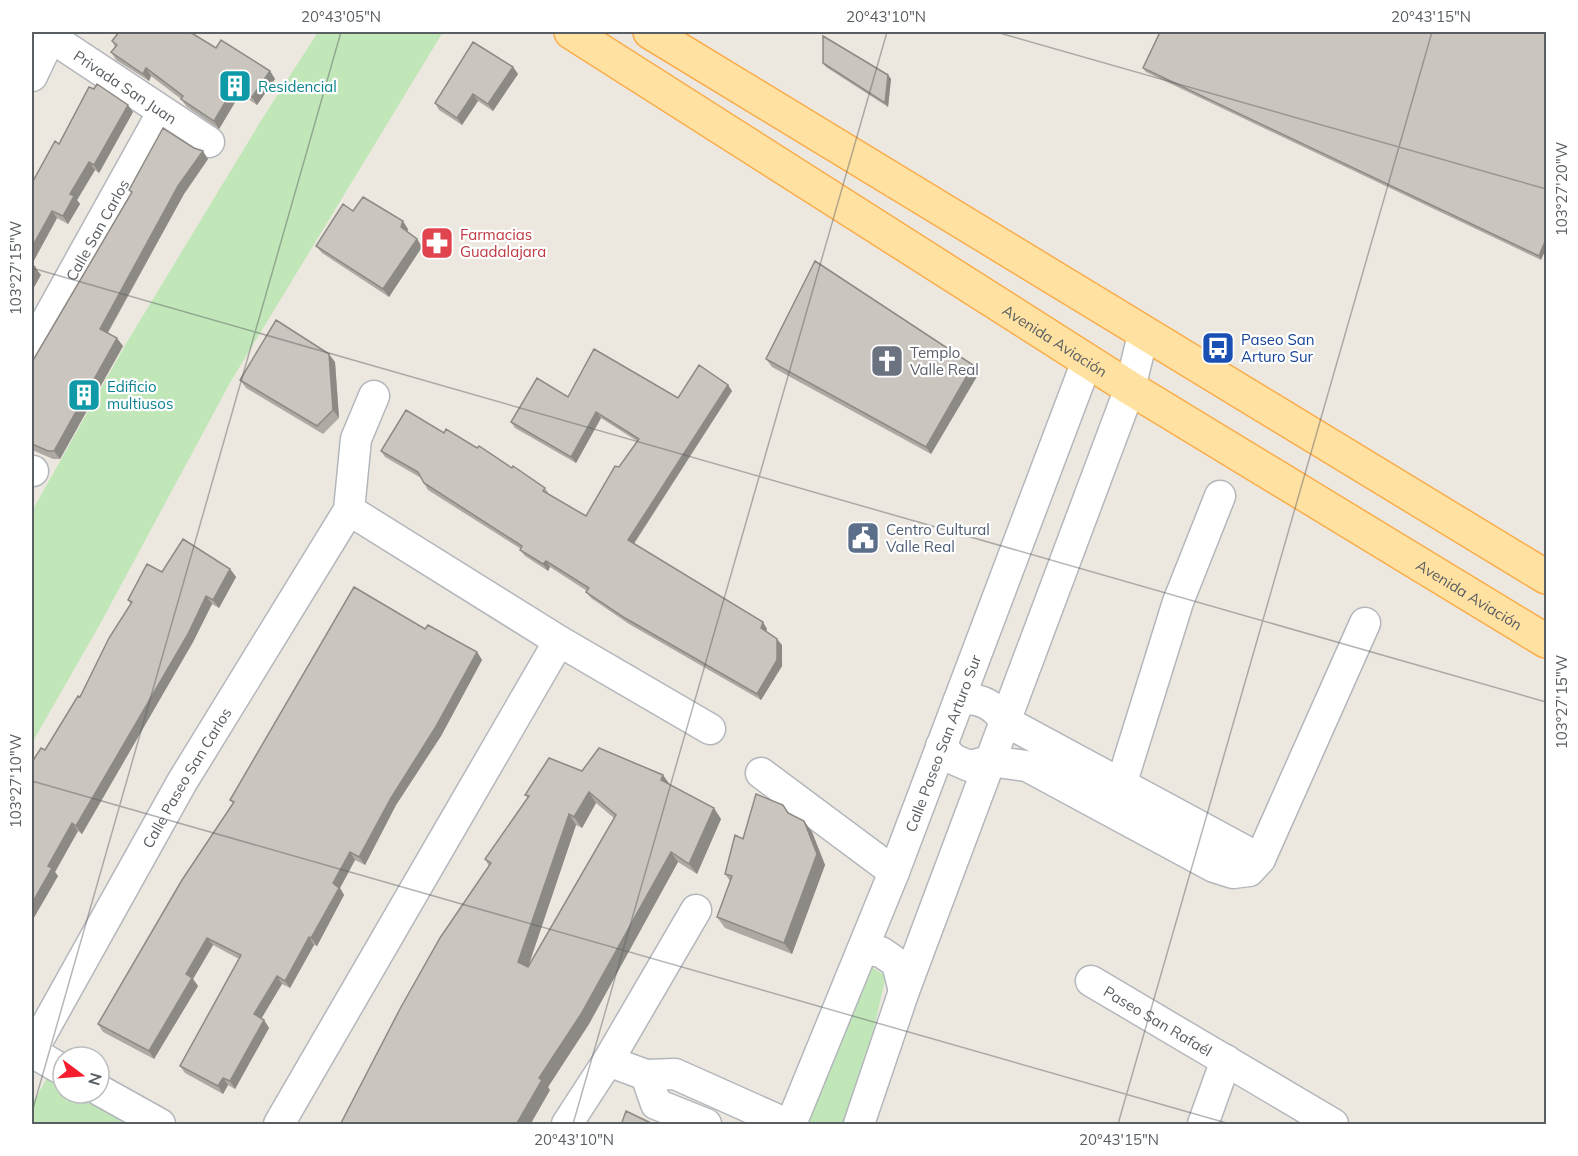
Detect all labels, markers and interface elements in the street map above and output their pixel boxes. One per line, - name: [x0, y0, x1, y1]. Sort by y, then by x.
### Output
- text: 20°43'05"N: [301, 7, 381, 26]
- text: 20°43'10"N: [846, 7, 926, 26]
- text: 20°43'15"N: [1391, 7, 1471, 26]
- street label: Privada San Juan: [70, 46, 181, 128]
- building icon: Residencial: [217, 68, 253, 104]
- place label: Residencial: [258, 77, 337, 96]
- text: 103°27'20"W: [1552, 141, 1571, 236]
- street label: Calle San Carlos: [61, 176, 133, 284]
- text: 103°27'15"W: [6, 220, 25, 315]
- pharmacy icon: Farmacias Guadalajara: [419, 225, 455, 261]
- place label: Farmacias Guadalajara: [460, 225, 546, 261]
- street label: Avenida Aviación: [999, 300, 1111, 381]
- bus stop icon: Paseo San Arturo Sur: [1200, 330, 1236, 366]
- place label: Paseo San Arturo Sur: [1241, 330, 1315, 366]
- church icon: Templo Valle Real: [869, 343, 905, 379]
- place label: Templo Valle Real: [910, 343, 979, 379]
- building icon: Edificio multiusos: [66, 377, 102, 413]
- place label: Edificio multiusos: [107, 377, 173, 413]
- public building icon: Centro Cultural Valle Real: [845, 520, 881, 556]
- place label: Centro Cultural Valle Real: [886, 520, 990, 556]
- street label: Avenida Aviación: [1413, 555, 1526, 634]
- street label: Calle Paseo San Arturo Sur: [901, 651, 985, 834]
- text: 103°27'15"W: [1552, 654, 1571, 749]
- street label: Calle Paseo San Carlos: [138, 704, 235, 851]
- text: 103°27'10"W: [6, 733, 25, 828]
- street label: Paseo San Rafaél: [1100, 981, 1216, 1060]
- north arrow: [51, 1045, 111, 1105]
- text: N: [84, 1071, 107, 1088]
- text: 20°43'10"N: [534, 1130, 614, 1149]
- text: 20°43'15"N: [1079, 1130, 1159, 1149]

